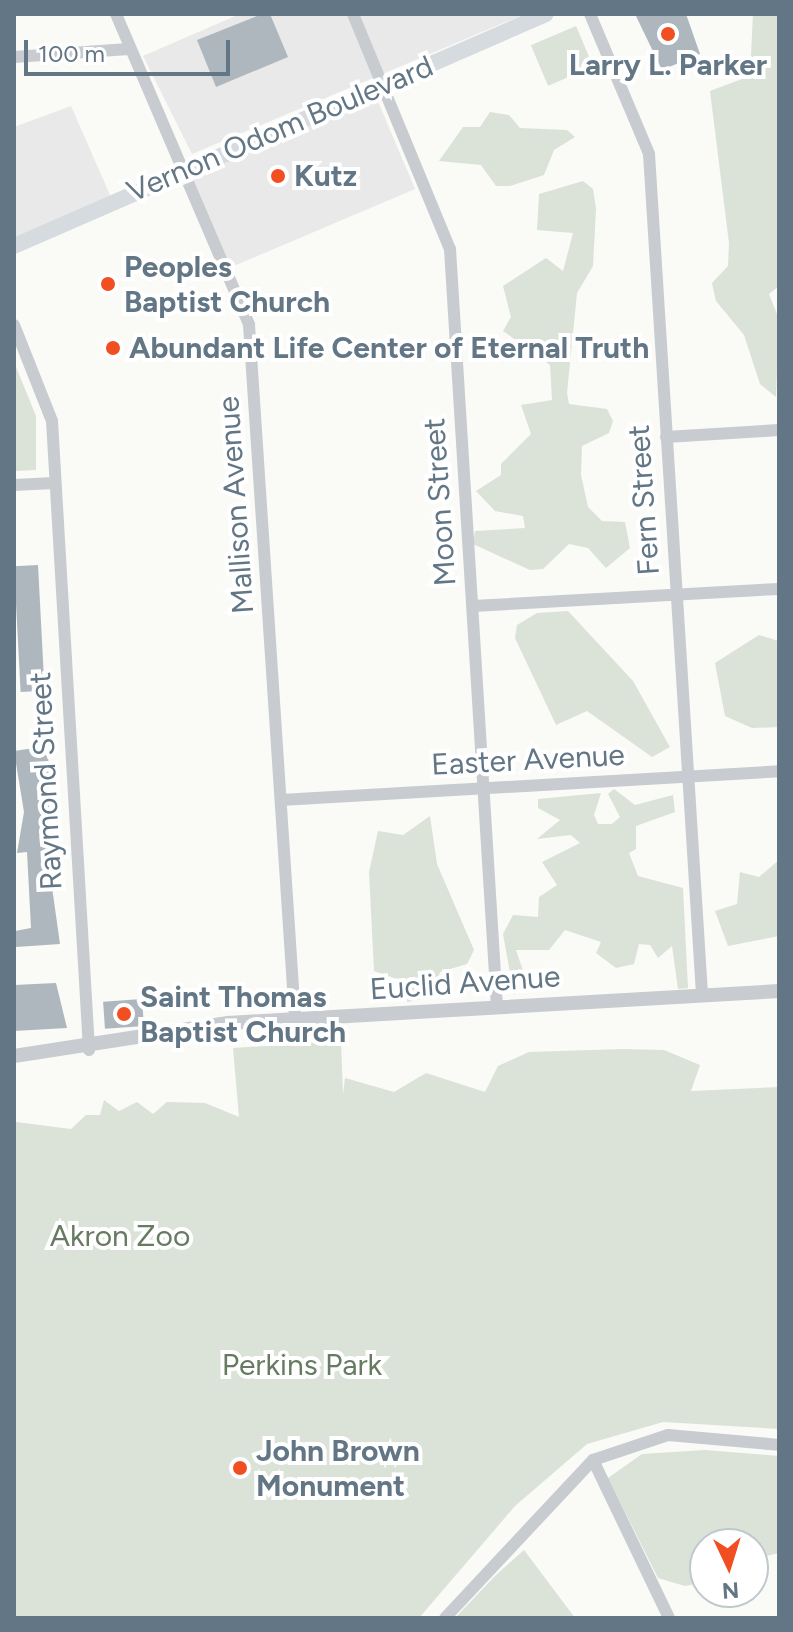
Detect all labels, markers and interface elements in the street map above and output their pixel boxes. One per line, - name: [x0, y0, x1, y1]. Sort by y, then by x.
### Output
- scale bar: [28, 24, 234, 74]
- marker: Larry L. Parker: [659, 25, 677, 43]
- text: 100 m: [38, 39, 105, 68]
- place label: Larry L. Parker: [569, 47, 767, 83]
- street label: Vernon Odom Boulevard: [122, 48, 438, 210]
- place label: Kutz: [294, 158, 357, 194]
- marker: Kutz: [269, 167, 287, 185]
- place label: Peoples Baptist Church: [124, 249, 330, 320]
- marker: Peoples Baptist Church: [99, 275, 117, 293]
- place label: Abundant Life Center of Eternal Truth: [129, 330, 649, 366]
- marker: Abundant Life Center of Eternal Truth: [104, 339, 122, 357]
- street label: Mallison Avenue: [210, 395, 262, 615]
- street label: Moon Street: [416, 417, 464, 587]
- street label: Fern Street: [621, 424, 667, 576]
- street label: Raymond Street: [22, 671, 70, 891]
- street label: Easter Avenue: [430, 737, 626, 783]
- street label: Euclid Avenue: [369, 958, 561, 1008]
- place label: Saint Thomas Baptist Church: [140, 979, 346, 1050]
- marker: Saint Thomas Baptist Church: [115, 1005, 133, 1023]
- park label: Akron Zoo: [50, 1218, 190, 1254]
- park label: Perkins Park: [222, 1347, 382, 1383]
- place label: John Brown Monument: [256, 1433, 420, 1504]
- marker: John Brown Monument: [231, 1459, 249, 1477]
- north arrow: [689, 1528, 769, 1608]
- text: N: [721, 1576, 740, 1605]

